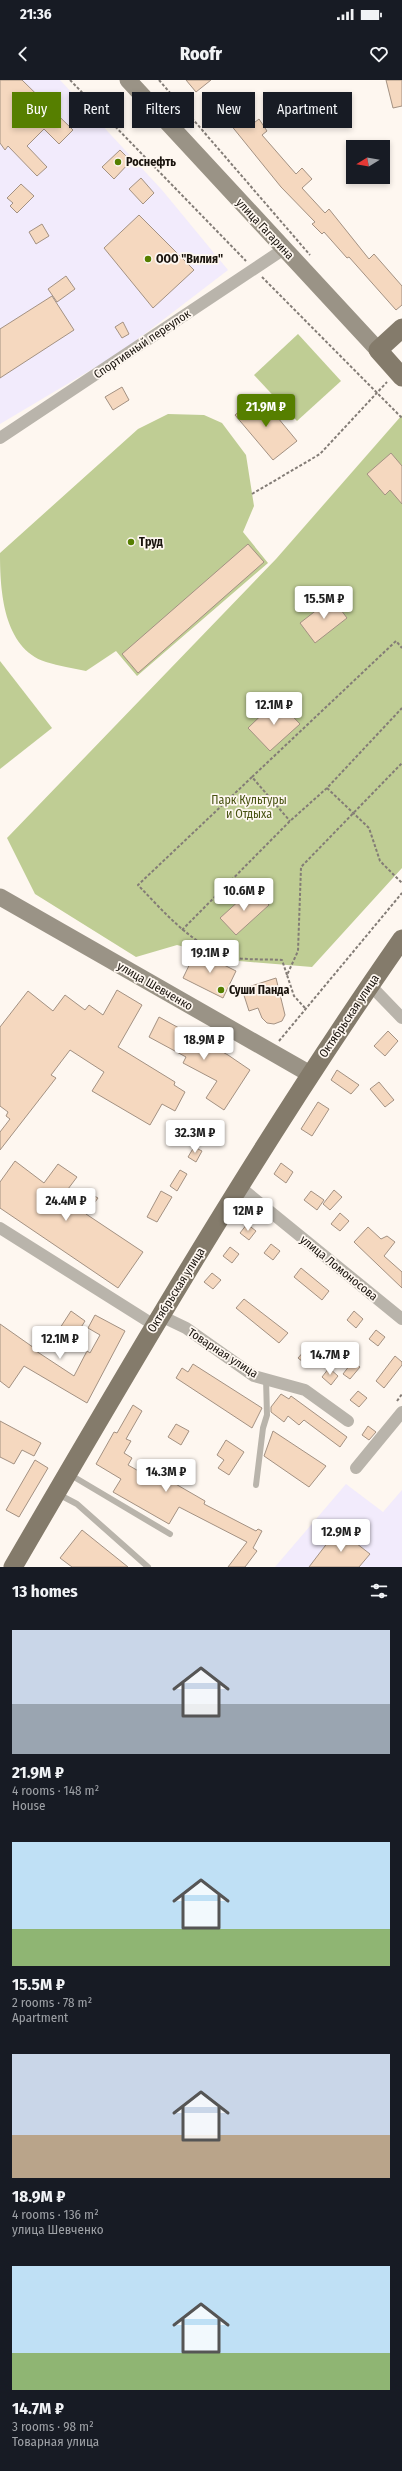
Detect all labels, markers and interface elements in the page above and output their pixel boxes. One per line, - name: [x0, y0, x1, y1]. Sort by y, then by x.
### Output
- text: 21:36: [20, 5, 52, 23]
- icon: back: [12, 43, 34, 65]
- text: Roofr: [180, 43, 222, 65]
- icon: heart: [368, 43, 390, 65]
- chip: Buy: [12, 92, 61, 128]
- chip: Rent: [69, 92, 124, 128]
- chip: Filters: [132, 92, 194, 128]
- chip: New: [202, 92, 255, 128]
- chip: Apartment: [263, 92, 352, 128]
- north arrow: [346, 140, 390, 184]
- map controls: [346, 140, 390, 184]
- place label: Роснефть: [126, 155, 176, 169]
- marker: Роснефть: [113, 157, 123, 167]
- street label: улица Гагарина: [233, 196, 297, 262]
- place label: ООО "Вилия": [156, 252, 223, 266]
- marker: ООО "Вилия": [143, 254, 153, 264]
- street label: Спортивный переулок: [91, 306, 193, 382]
- pin: 21.9M ₽: [229, 394, 303, 428]
- text: 21.9M ₽: [246, 399, 286, 414]
- place label: Труд: [139, 535, 163, 549]
- marker: Труд: [126, 537, 136, 547]
- pin: 15.5M ₽: [287, 586, 361, 620]
- text: 15.5M ₽: [304, 591, 344, 606]
- pin: 12.1M ₽: [237, 692, 311, 726]
- text: 12.1M ₽: [255, 697, 293, 712]
- park label: Парк Культуры и Отдыха: [211, 793, 287, 821]
- pin: 10.6M ₽: [207, 878, 281, 912]
- text: 10.6M ₽: [223, 883, 265, 898]
- pin: 19.1M ₽: [173, 940, 247, 974]
- text: 19.1M ₽: [191, 945, 229, 960]
- street label: улица Шевченко: [115, 959, 195, 1013]
- street label: Октябрьская улица: [316, 972, 382, 1060]
- place label: Суши Панда: [229, 983, 289, 997]
- marker: Суши Панда: [216, 985, 226, 995]
- pin: 18.9M ₽: [167, 1027, 241, 1061]
- text: 18.9M ₽: [184, 1032, 224, 1047]
- pin: 32.3M ₽: [158, 1120, 232, 1154]
- text: 32.3M ₽: [175, 1125, 215, 1140]
- pin: 24.4M ₽: [29, 1188, 103, 1222]
- text: 24.4M ₽: [46, 1193, 86, 1208]
- pin: 12M ₽: [220, 1198, 276, 1232]
- text: 12M ₽: [233, 1203, 263, 1218]
- street label: улица Ломоносова: [297, 1232, 381, 1304]
- street label: Октябрьская улица: [144, 1245, 208, 1335]
- street label: Товарная улица: [185, 1325, 261, 1381]
- pin: 12.1M ₽: [23, 1326, 97, 1360]
- text: 12.1M ₽: [41, 1331, 79, 1346]
- pin: 14.7M ₽: [293, 1342, 367, 1376]
- text: 14.7M ₽: [310, 1347, 350, 1362]
- pin: 14.3M ₽: [129, 1459, 203, 1493]
- text: 14.3M ₽: [146, 1464, 186, 1479]
- pin: 12.9M ₽: [304, 1519, 378, 1553]
- text: 12.9M ₽: [321, 1524, 361, 1539]
- icon: filters: [368, 1580, 390, 1602]
- text: 13 homes: [12, 1581, 78, 1602]
- icon: home: [165, 1656, 237, 1728]
- text: 21.9M ₽: [12, 1762, 64, 1783]
- text: 4 rooms · 148 m²: [12, 1783, 99, 1798]
- text: House: [12, 1798, 46, 1813]
- icon: home: [165, 1868, 237, 1940]
- text: 15.5M ₽: [12, 1974, 65, 1995]
- text: 2 rooms · 78 m²: [12, 1995, 92, 2010]
- text: Apartment: [12, 2010, 68, 2025]
- icon: home: [165, 2080, 237, 2152]
- text: 18.9M ₽: [12, 2186, 65, 2207]
- text: 4 rooms · 136 m²: [12, 2207, 99, 2222]
- text: улица Шевченко: [12, 2222, 104, 2237]
- icon: home: [165, 2292, 237, 2364]
- text: 14.7M ₽: [12, 2398, 64, 2419]
- text: 3 rooms · 98 m²: [12, 2419, 94, 2434]
- text: Товарная улица: [12, 2434, 99, 2449]

